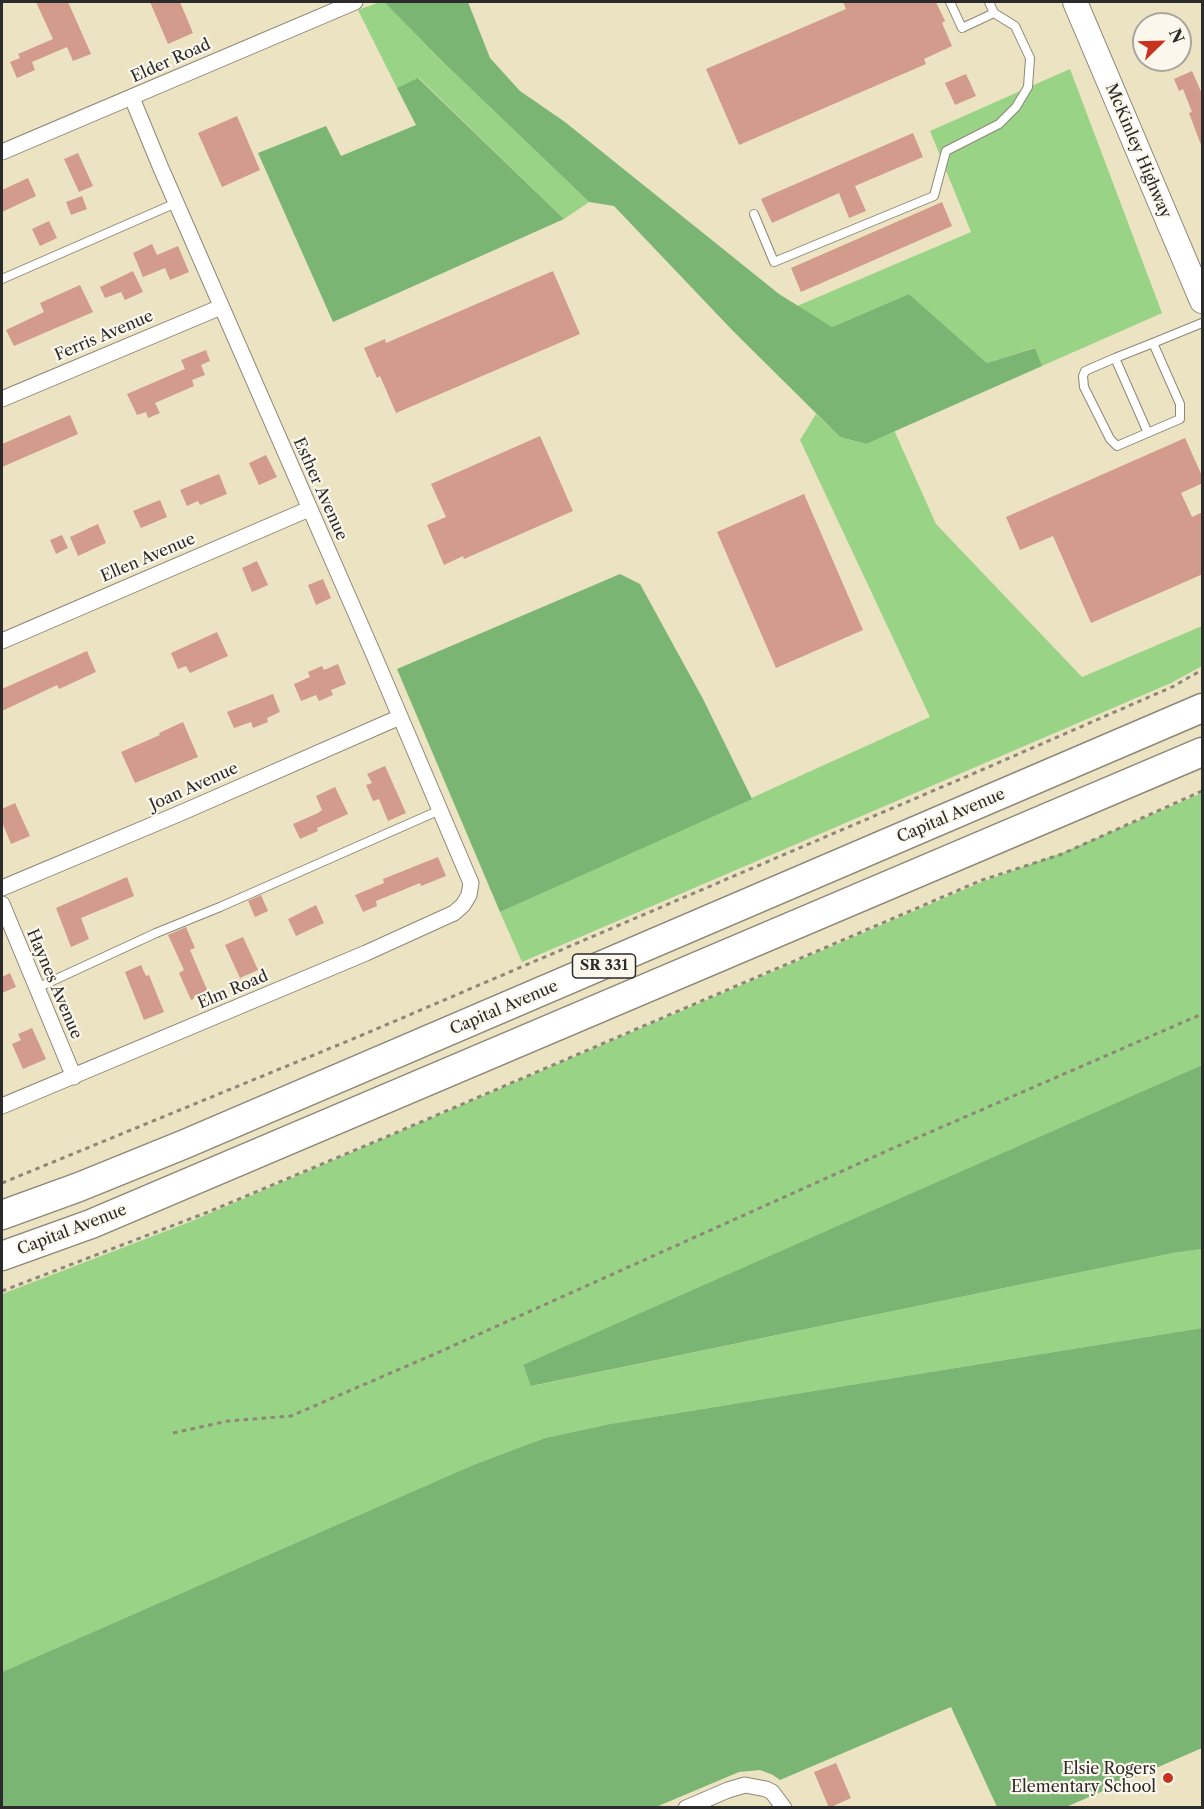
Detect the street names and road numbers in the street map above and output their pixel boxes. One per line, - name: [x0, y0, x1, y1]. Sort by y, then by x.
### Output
- street label: Elder Road: [128, 35, 214, 87]
- street label: McKinley Highway: [1101, 81, 1175, 221]
- street label: Ferris Avenue: [52, 307, 156, 365]
- street label: Esther Avenue: [289, 435, 351, 543]
- street label: Ellen Avenue: [98, 530, 198, 586]
- street label: Joan Avenue: [147, 759, 241, 815]
- street label: Capital Avenue: [894, 785, 1008, 847]
- street label: Haynes Avenue: [22, 926, 86, 1042]
- road number: SR 331: [572, 954, 636, 978]
- street label: Elm Road: [195, 967, 271, 1013]
- street label: Capital Avenue: [447, 977, 561, 1039]
- street label: Capital Avenue: [15, 1200, 129, 1260]

